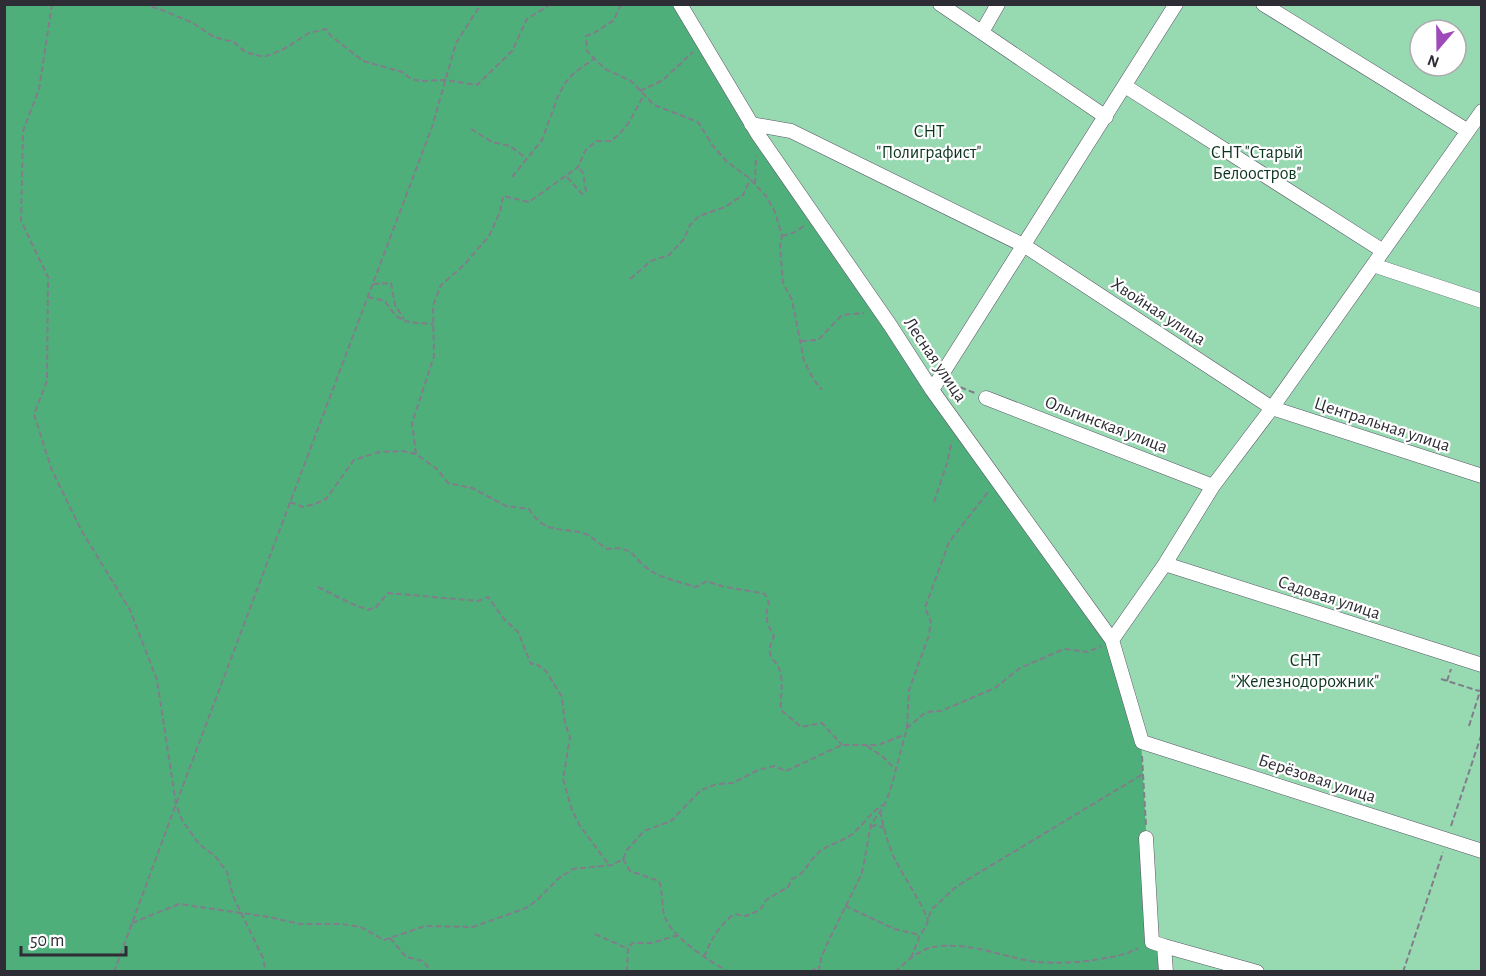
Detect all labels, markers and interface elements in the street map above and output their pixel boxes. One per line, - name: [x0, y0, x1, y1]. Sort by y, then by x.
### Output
- north arrow: [1408, 18, 1468, 78]
- text: N: [1425, 52, 1441, 71]
- park label: СНТ "Полиграфист": [876, 123, 982, 162]
- park label: СНТ "Старый Белоостров": [1211, 144, 1303, 183]
- street label: Хвойная улица: [1108, 275, 1208, 349]
- street label: Лесная улица: [900, 314, 970, 406]
- street label: Ольгинская улица: [1042, 393, 1170, 457]
- street label: Центральная улица: [1312, 395, 1452, 455]
- street label: Садовая улица: [1276, 573, 1382, 623]
- park label: СНТ "Железнодорожник": [1231, 652, 1379, 691]
- street label: Берёзовая улица: [1256, 752, 1378, 806]
- scale bar: [21, 919, 126, 957]
- text: 50 m: [30, 932, 64, 950]

